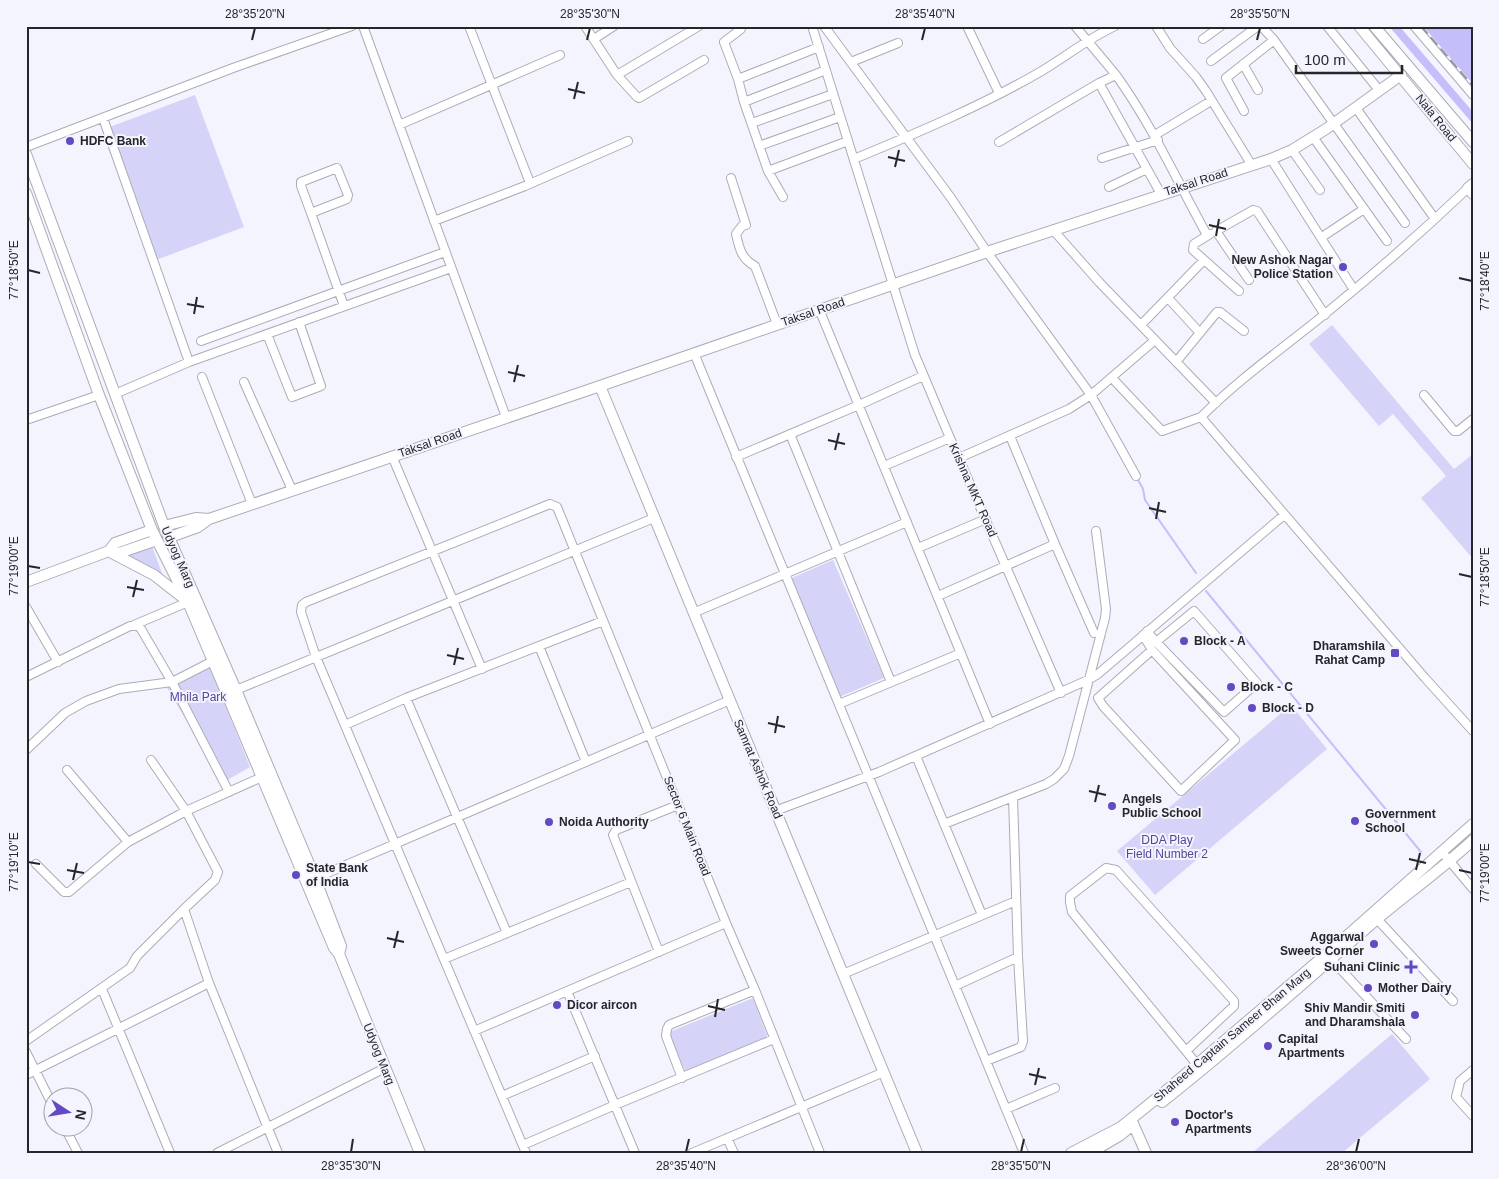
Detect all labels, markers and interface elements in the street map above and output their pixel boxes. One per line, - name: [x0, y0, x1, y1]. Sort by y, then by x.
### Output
- text: 28°35'20"N: [225, 7, 285, 21]
- text: 28°35'30"N: [560, 7, 620, 21]
- text: 28°35'40"N: [895, 7, 955, 21]
- text: 28°35'50"N: [1230, 7, 1290, 21]
- scale bar: [1296, 42, 1403, 74]
- text: 100 m: [1304, 51, 1346, 68]
- street label: Nala Road: [1413, 92, 1459, 144]
- place label: HDFC Bank: [80, 134, 146, 148]
- marker: HDFC Bank: [64, 135, 76, 147]
- street label: Taksal Road: [1162, 165, 1230, 199]
- text: 77°18'50"E: [7, 240, 21, 300]
- text: 77°18'40"E: [1478, 251, 1492, 311]
- place label: New Ashok Nagar Police Station: [1231, 253, 1333, 281]
- marker: New Ashok Nagar Police Station: [1337, 261, 1349, 273]
- street label: Taksal Road: [779, 295, 847, 329]
- street label: Taksal Road: [396, 426, 464, 460]
- street label: Krishna MKT Road: [946, 441, 1000, 539]
- street label: Udyog Marg: [158, 524, 198, 590]
- text: 77°19'00"E: [7, 536, 21, 596]
- text: 77°18'50"E: [1478, 547, 1492, 607]
- place label: Block - A: [1194, 634, 1246, 648]
- marker: Block - A: [1178, 635, 1190, 647]
- place label: Dharamshila Rahat Camp: [1313, 639, 1385, 667]
- marker: Dharamshila Rahat Camp: [1389, 647, 1401, 659]
- place label: Block - C: [1241, 680, 1293, 694]
- marker: Block - C: [1225, 681, 1237, 693]
- park label: Mhila Park: [170, 690, 227, 704]
- place label: Block - D: [1262, 701, 1314, 715]
- marker: Block - D: [1246, 702, 1258, 714]
- street label: Samrat Ashok Road: [731, 717, 785, 821]
- street label: Sector 6 Main Road: [661, 774, 713, 878]
- place label: Angels Public School: [1122, 792, 1201, 820]
- marker: Angels Public School: [1106, 800, 1118, 812]
- place label: Government School: [1365, 807, 1436, 835]
- place label: Noida Authority: [559, 815, 649, 829]
- marker: Government School: [1349, 815, 1361, 827]
- marker: Noida Authority: [543, 816, 555, 828]
- text: 77°19'10"E: [7, 832, 21, 892]
- park label: DDA Play Field Number 2: [1126, 833, 1208, 861]
- text: 77°19'00"E: [1478, 843, 1492, 903]
- place label: State Bank of India: [306, 861, 368, 889]
- marker: State Bank of India: [290, 869, 302, 881]
- place label: Aggarwal Sweets Corner: [1280, 930, 1364, 958]
- marker: Aggarwal Sweets Corner: [1368, 938, 1380, 950]
- place label: Suhani Clinic: [1324, 960, 1400, 974]
- marker: Suhani Clinic: [1404, 960, 1418, 974]
- street label: Shaheed Captain Sameer Bhan Marg: [1151, 965, 1313, 1105]
- place label: Mother Dairy: [1378, 981, 1452, 995]
- marker: Mother Dairy: [1362, 982, 1374, 994]
- place label: Dicor aircon: [567, 998, 637, 1012]
- marker: Dicor aircon: [551, 999, 563, 1011]
- place label: Shiv Mandir Smiti and Dharamshala: [1304, 1001, 1405, 1029]
- marker: Shiv Mandir Smiti and Dharamshala: [1409, 1009, 1421, 1021]
- street label: Udyog Marg: [360, 1021, 398, 1087]
- place label: Capital Apartments: [1278, 1032, 1345, 1060]
- marker: Capital Apartments: [1262, 1040, 1274, 1052]
- north arrow: [42, 1086, 92, 1136]
- text: N: [72, 1108, 90, 1121]
- place label: Doctor's Apartments: [1185, 1108, 1252, 1136]
- marker: Doctor's Apartments: [1169, 1116, 1181, 1128]
- text: 28°35'30"N: [321, 1159, 381, 1173]
- text: 28°35'40"N: [656, 1159, 716, 1173]
- text: 28°35'50"N: [991, 1159, 1051, 1173]
- text: 28°36'00"N: [1326, 1159, 1386, 1173]

